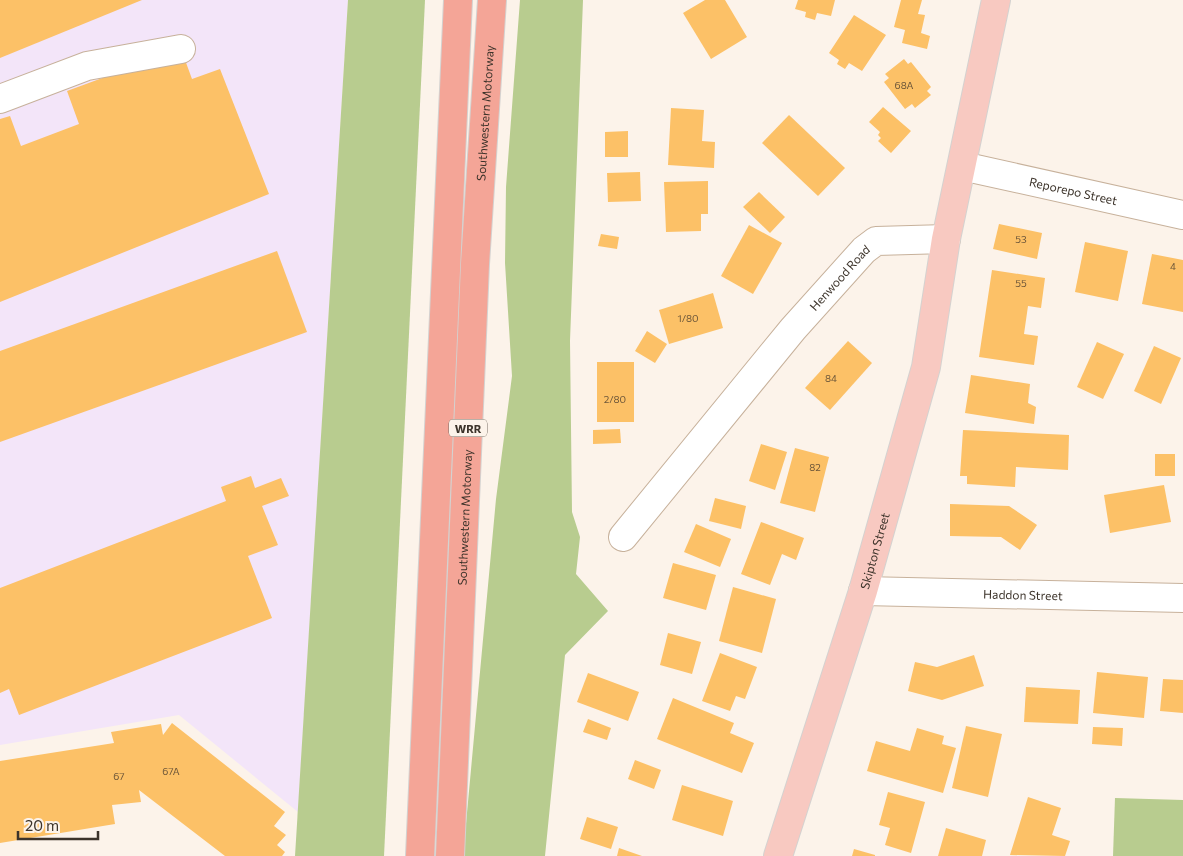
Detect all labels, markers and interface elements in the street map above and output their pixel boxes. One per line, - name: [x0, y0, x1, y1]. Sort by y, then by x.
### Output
- street label: Southwestern Motorway: [473, 44, 496, 181]
- house number: 68A: [895, 79, 913, 91]
- street label: Reporepo Street: [1028, 174, 1119, 207]
- house number: 53: [1015, 233, 1027, 245]
- street label: Henwood Road: [806, 242, 872, 313]
- house number: 4: [1170, 260, 1176, 272]
- house number: 55: [1015, 277, 1027, 289]
- house number: 1/80: [677, 312, 699, 324]
- house number: 84: [825, 372, 837, 384]
- house number: 2/80: [604, 393, 626, 405]
- road number: WRR: [449, 419, 487, 436]
- street label: Southwestern Motorway: [454, 449, 474, 586]
- house number: 82: [809, 461, 821, 473]
- street label: Skipton Street: [857, 511, 892, 591]
- street label: Haddon Street: [983, 587, 1063, 602]
- house number: 67A: [162, 765, 180, 777]
- house number: 67: [113, 770, 125, 782]
- scale bar: [18, 808, 98, 840]
- text: 20 m: [25, 816, 59, 834]

